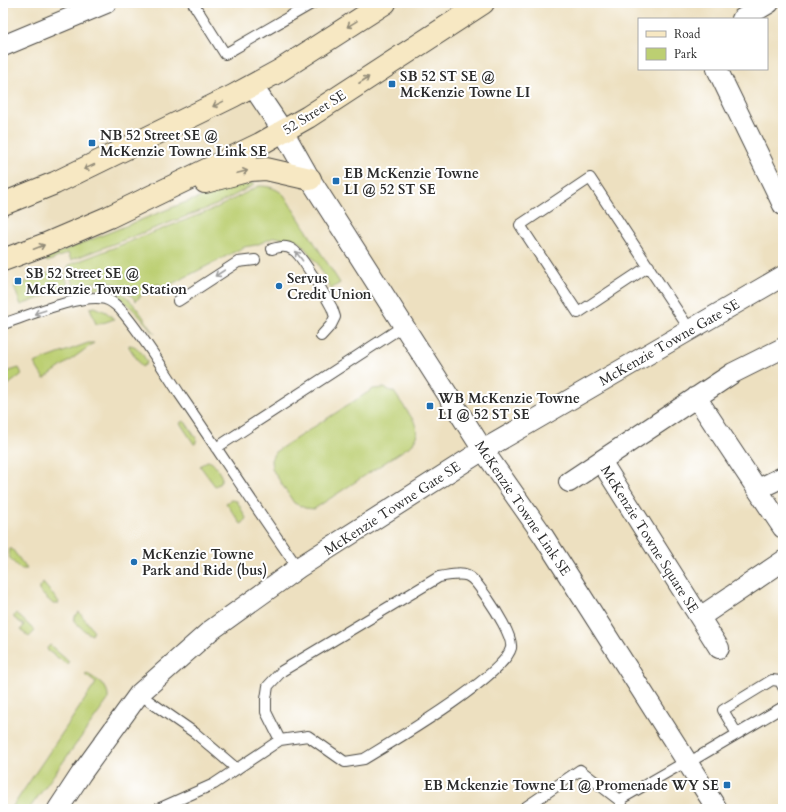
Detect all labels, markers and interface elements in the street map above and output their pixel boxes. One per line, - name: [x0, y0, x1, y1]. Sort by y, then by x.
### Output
- legend: [638, 18, 768, 70]
- one-way arrow: [347, 20, 358, 28]
- text: Road: [674, 26, 701, 42]
- text: Park: [674, 46, 698, 62]
- place label: SB 52 ST SE @ McKenzie Towne LI: [400, 67, 530, 102]
- one-way arrow: [358, 76, 370, 84]
- marker: SB 52 ST SE @ McKenzie Towne LI: [387, 79, 397, 89]
- street label: 52 Street SE: [279, 85, 350, 139]
- one-way arrow: [212, 101, 224, 108]
- place label: NB 52 Street SE @ McKenzie Towne Link SE: [100, 126, 267, 161]
- marker: NB 52 Street SE @ McKenzie Towne Link SE: [87, 138, 97, 148]
- one-way arrow: [83, 164, 95, 171]
- place label: EB McKenzie Towne LI @ 52 ST SE: [344, 164, 479, 199]
- one-way arrow: [235, 168, 248, 175]
- marker: EB McKenzie Towne LI @ 52 ST SE: [331, 176, 341, 186]
- one-way arrow: [33, 242, 45, 250]
- one-way arrow: [295, 251, 303, 262]
- place label: SB 52 Street SE @ McKenzie Towne Station: [26, 264, 187, 299]
- one-way arrow: [214, 269, 225, 277]
- place label: Servus Credit Union: [287, 269, 372, 304]
- marker: SB 52 Street SE @ McKenzie Towne Station: [13, 276, 23, 286]
- marker: Servus Credit Union: [274, 281, 284, 291]
- street label: McKenzie Towne Gate SE: [596, 294, 743, 390]
- one-way arrow: [34, 309, 47, 316]
- place label: WB McKenzie Towne LI @ 52 ST SE: [437, 389, 580, 424]
- marker: WB McKenzie Towne LI @ 52 ST SE: [425, 401, 435, 411]
- street label: McKenzie Towne Link SE: [470, 437, 575, 580]
- street label: McKenzie Towne Gate SE: [320, 457, 464, 560]
- street label: McKenzie Towne Square SE: [596, 462, 703, 617]
- place label: McKenzie Towne Park and Ride (bus): [142, 545, 267, 580]
- marker: McKenzie Towne Park and Ride (bus): [129, 557, 139, 567]
- place label: EB Mckenzie Towne LI @ Promenade WY SE: [424, 776, 719, 795]
- marker: EB Mckenzie Towne LI @ Promenade WY SE: [722, 780, 732, 790]

